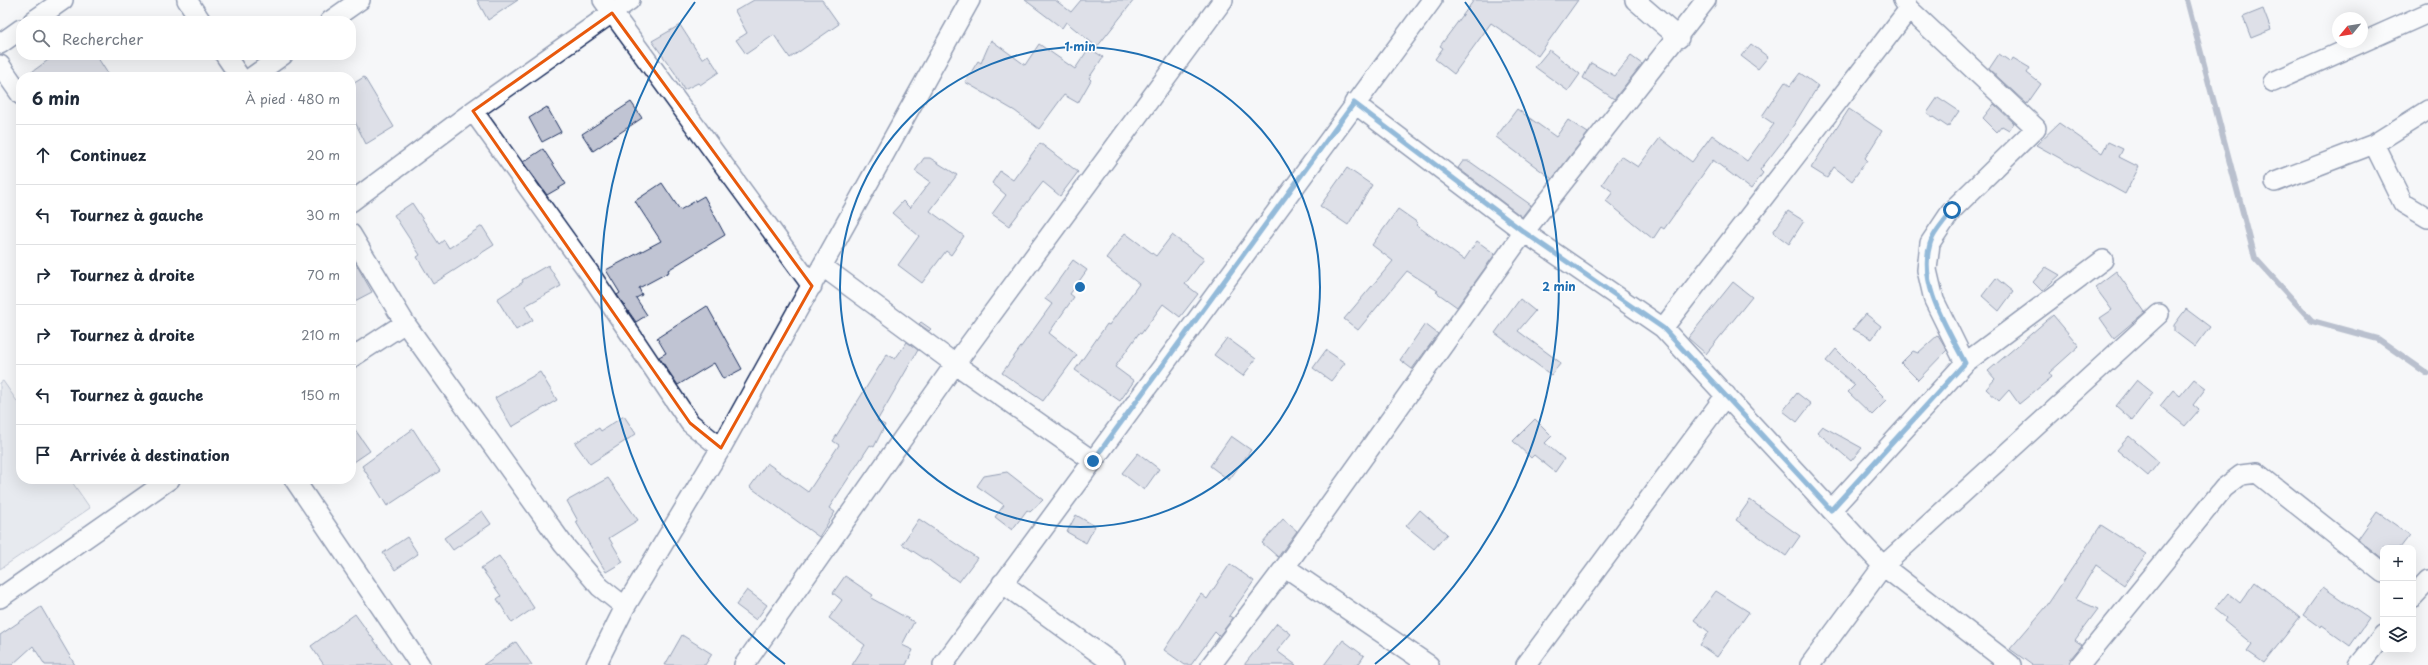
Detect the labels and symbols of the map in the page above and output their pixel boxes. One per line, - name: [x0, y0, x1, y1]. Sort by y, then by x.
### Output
- north arrow: [2332, 12, 2368, 48]
- text: 1 min: [1064, 37, 1096, 55]
- route start: [1943, 201, 1961, 219]
- text: 2 min: [1542, 277, 1576, 295]
- centre of rings: [1073, 280, 1087, 294]
- route end: [1084, 452, 1102, 470]

